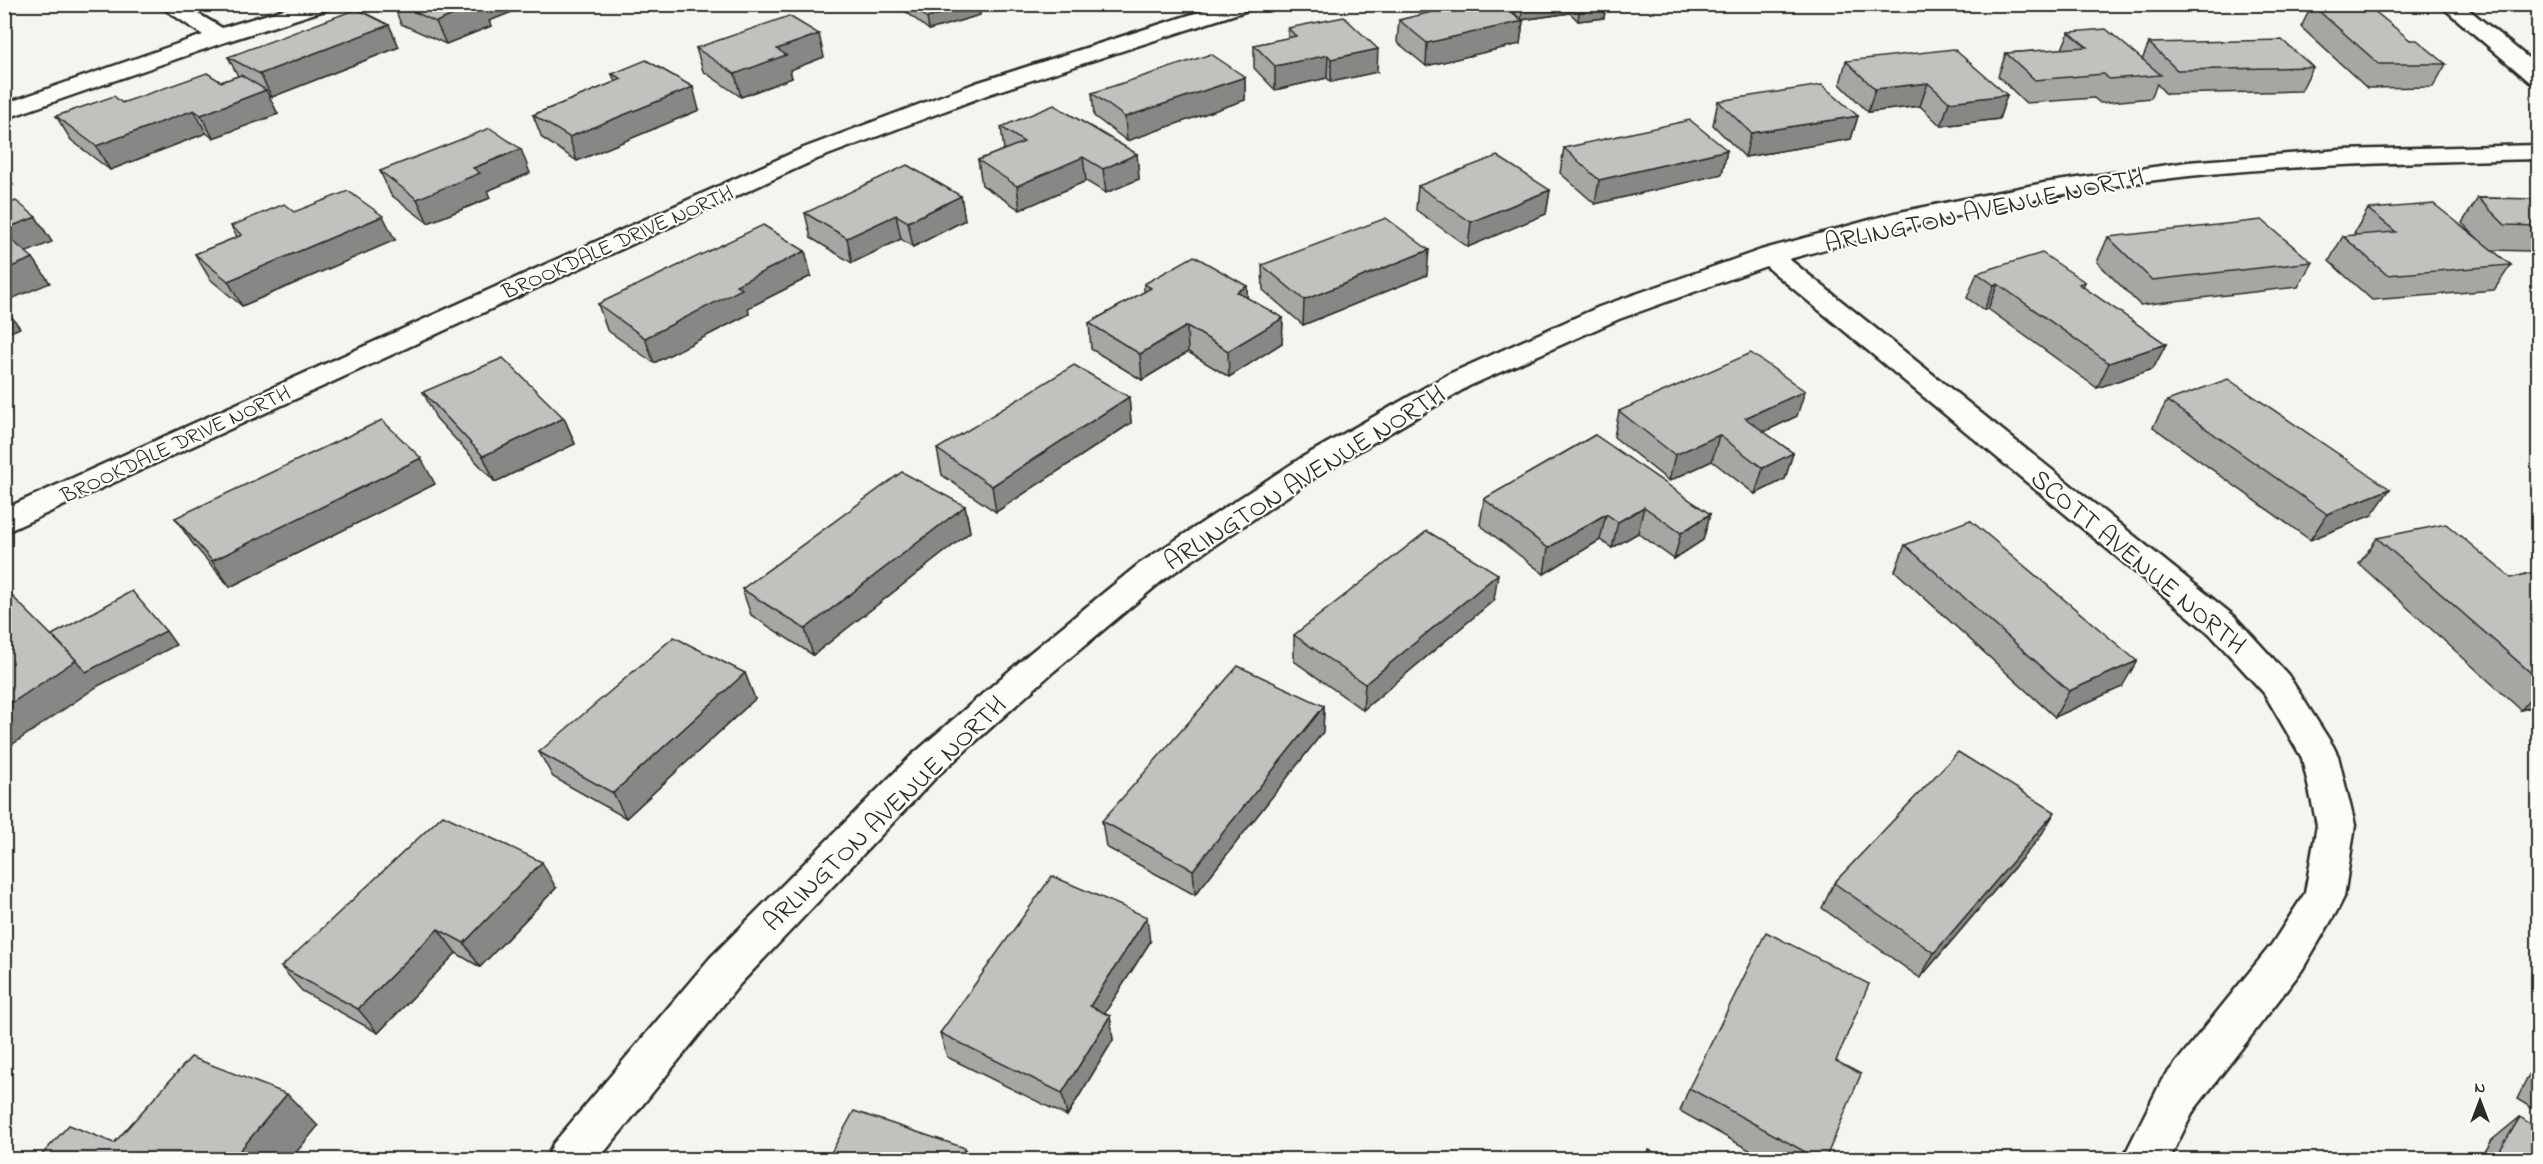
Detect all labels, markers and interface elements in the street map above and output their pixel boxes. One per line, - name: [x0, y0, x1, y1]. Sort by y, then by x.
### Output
- street label: ARLINGTON AVENUE NORTH: [1821, 159, 2148, 264]
- street label: BROOKDALE DRIVE NORTH: [496, 178, 739, 310]
- street label: ARLINGTON AVENUE NORTH: [1157, 376, 1454, 582]
- street label: BROOKDALE DRIVE NORTH: [55, 378, 296, 514]
- street label: SCOTT AVENUE NORTH: [2021, 461, 2254, 665]
- street label: ARLINGTON AVENUE NORTH: [755, 688, 1016, 942]
- north arrow: [2450, 1071, 2510, 1131]
- text: N: [2475, 1076, 2486, 1100]

